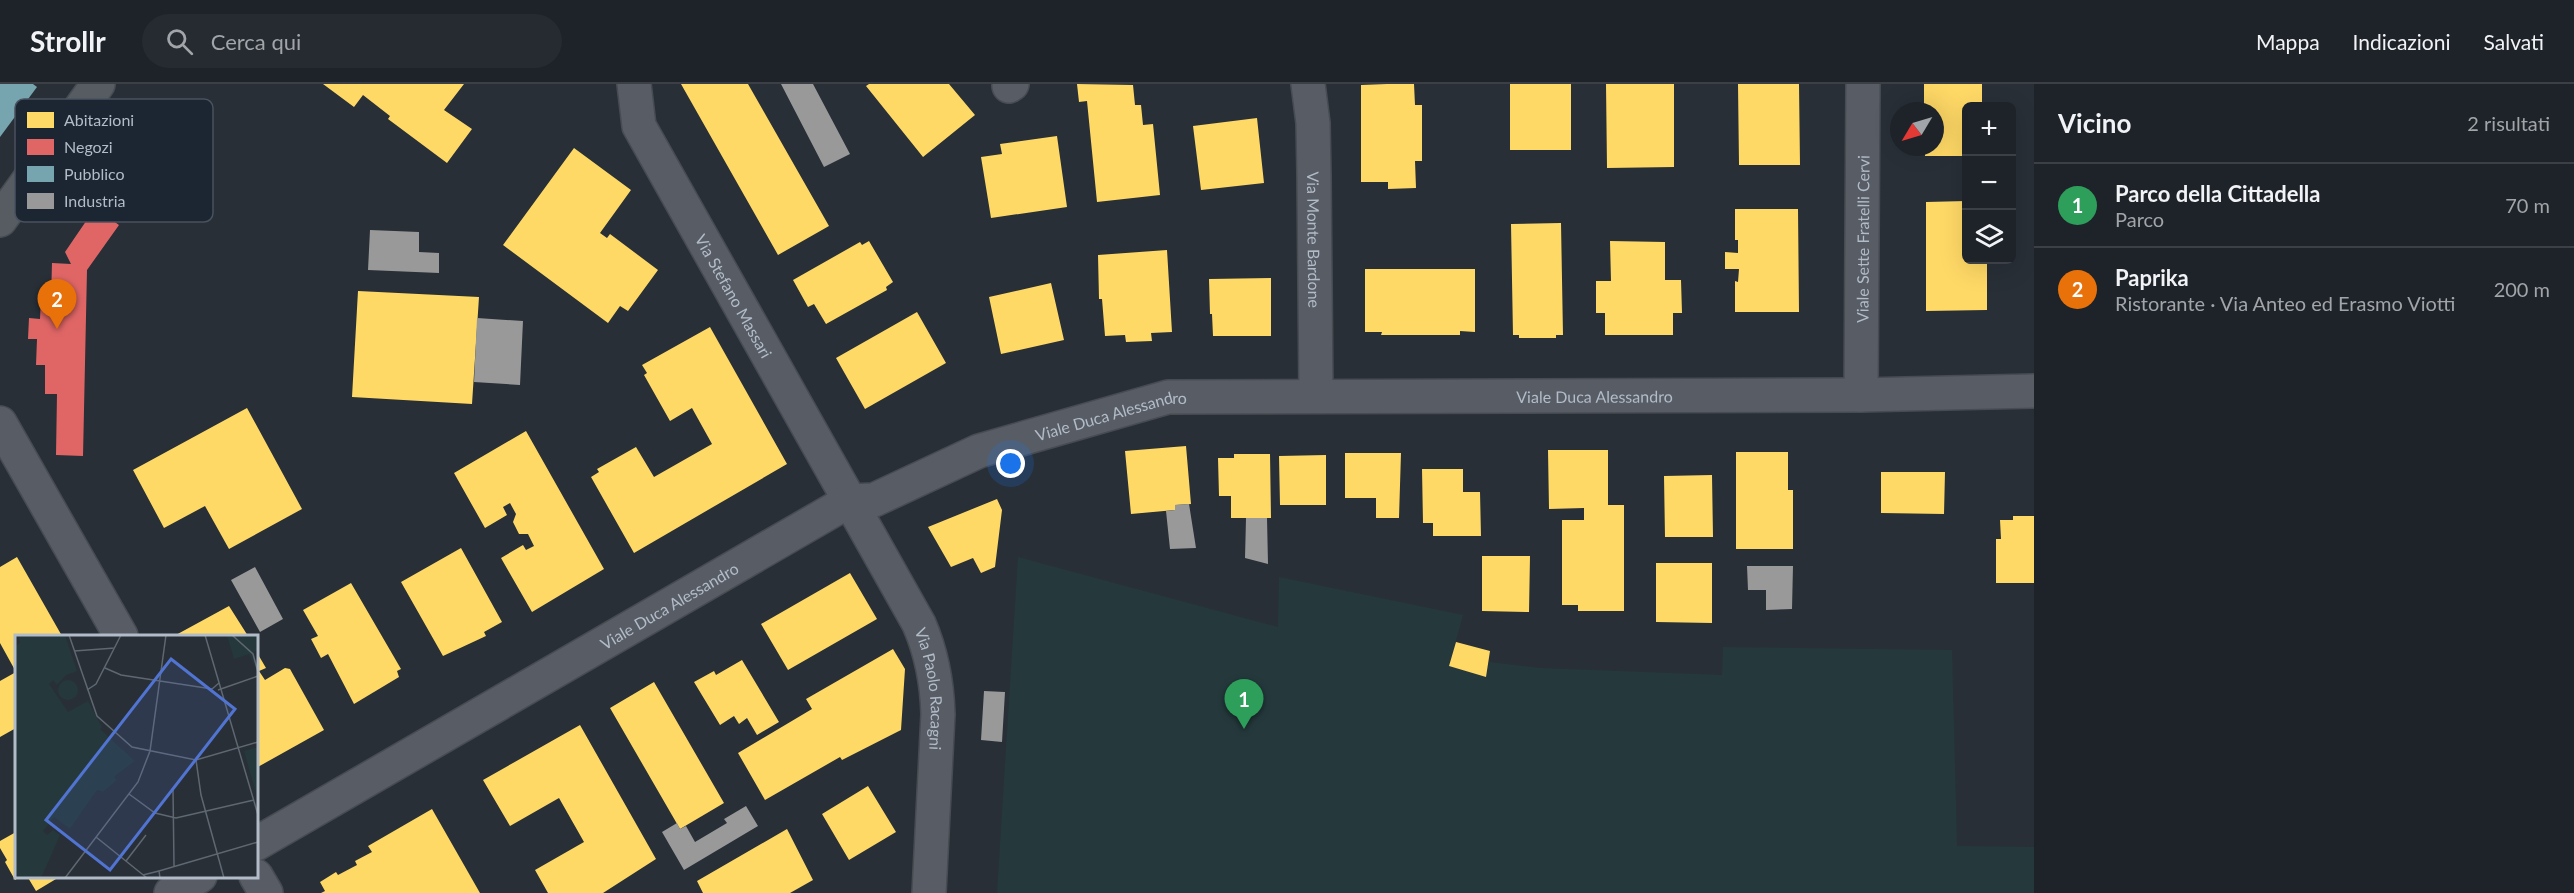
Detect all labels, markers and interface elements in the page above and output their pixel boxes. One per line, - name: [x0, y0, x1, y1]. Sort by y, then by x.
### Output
- search box: [142, 14, 562, 68]
- text: Strollr: [30, 24, 106, 58]
- icon: search: [163, 25, 196, 58]
- text: Cerca qui: [211, 28, 301, 55]
- text: Mappa: [2256, 29, 2320, 54]
- text: Indicazioni: [2353, 29, 2451, 54]
- text: Salvati: [2484, 29, 2544, 54]
- legend: [15, 99, 213, 222]
- north arrow: [1890, 102, 1944, 156]
- map controls: [1962, 102, 2016, 264]
- button: +: [1962, 102, 2016, 156]
- text: Vicino: [2058, 107, 2131, 139]
- text: Abitazioni: [64, 110, 134, 129]
- text: 2 risultati: [2467, 111, 2550, 135]
- text: Negozi: [64, 137, 113, 156]
- street label: Viale Sette Fratelli Cervi: [1852, 155, 1872, 323]
- button: −: [1962, 156, 2016, 210]
- text: Pubblico: [64, 164, 125, 183]
- street label: Via Monte Bardone: [1304, 171, 1325, 308]
- text: Parco della Cittadella: [2115, 180, 2321, 207]
- text: Industria: [64, 191, 125, 210]
- text: 1: [2072, 193, 2083, 217]
- text: 70 m: [2505, 193, 2550, 217]
- text: Parco: [2115, 207, 2164, 231]
- button: layers: [1962, 210, 2016, 264]
- street label: Via Stefano Massari: [692, 231, 777, 361]
- text: Paprika: [2115, 264, 2189, 291]
- text: 2: [2072, 277, 2083, 301]
- text: 200 m: [2494, 277, 2550, 301]
- pin: 2: [38, 280, 76, 329]
- text: Ristorante · Via Anteo ed Erasmo Viotti: [2115, 291, 2455, 315]
- street label: Viale Duca Alessandro: [1516, 386, 1673, 405]
- street label: Viale Duca Alessandro: [1033, 387, 1187, 444]
- your location: [996, 449, 1025, 478]
- street label: Viale Duca Alessandro: [596, 558, 741, 653]
- street label: Via Paolo Racagni: [912, 624, 948, 751]
- inset map: [15, 635, 258, 878]
- pin: 1: [1224, 680, 1264, 729]

